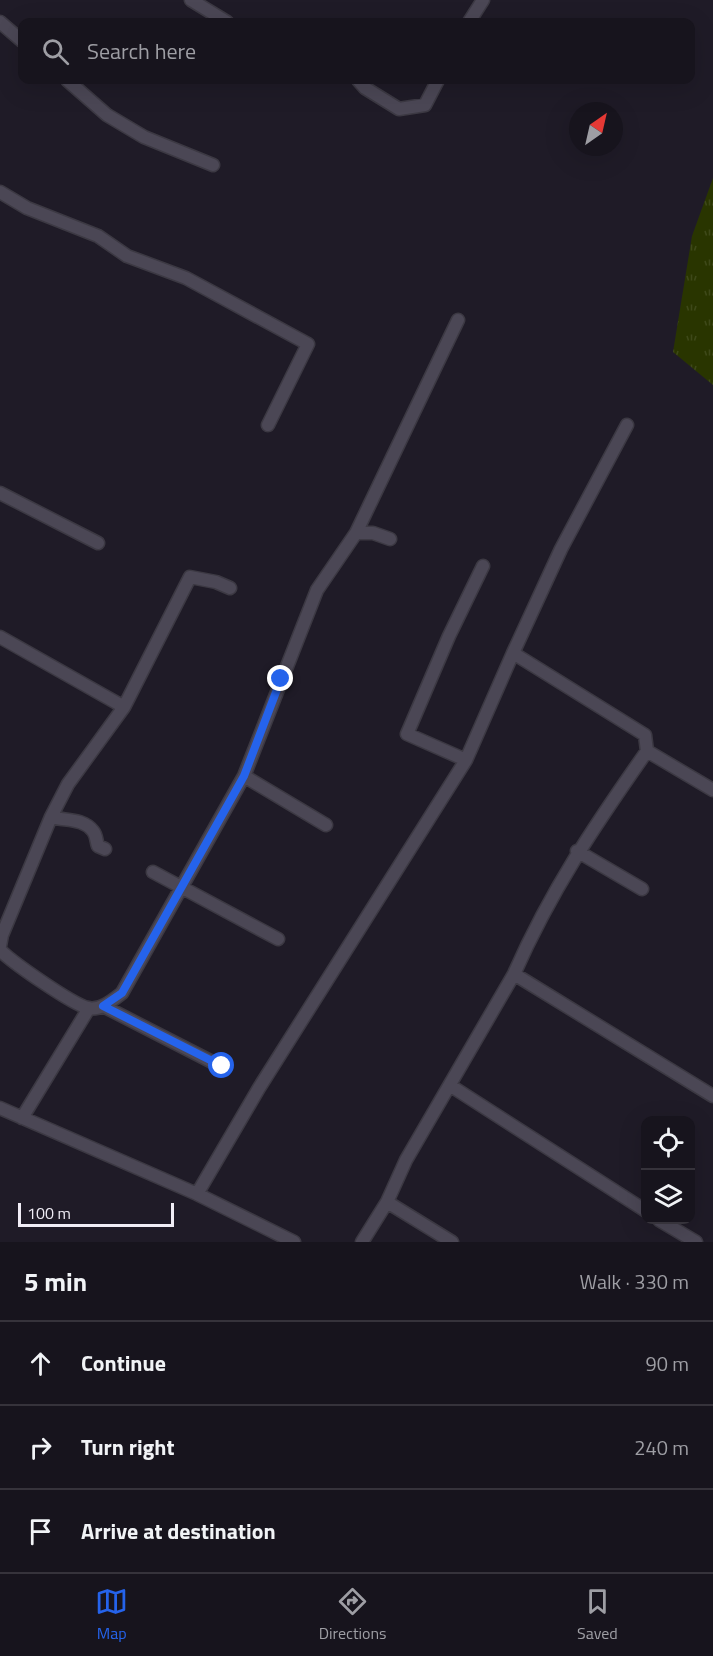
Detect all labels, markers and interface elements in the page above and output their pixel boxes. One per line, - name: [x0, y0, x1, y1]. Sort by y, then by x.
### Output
- search box: [18, 18, 695, 84]
- text: Search here: [87, 34, 196, 68]
- icon: search: [39, 35, 72, 68]
- north arrow: [569, 102, 623, 156]
- route end: [267, 665, 293, 691]
- route start: [208, 1052, 234, 1078]
- map controls: [641, 1116, 695, 1224]
- button: locate: [641, 1116, 695, 1170]
- button: layers: [641, 1170, 695, 1224]
- scale bar: [18, 1200, 174, 1228]
- text: 100 m: [27, 1201, 71, 1225]
- text: 5 min: [24, 1262, 87, 1301]
- text: Walk · 330 m: [580, 1266, 689, 1297]
- text: Continue: [81, 1346, 166, 1380]
- icon: ahead: [24, 1347, 57, 1380]
- text: 90 m: [645, 1348, 689, 1379]
- text: Turn right: [81, 1430, 175, 1464]
- icon: right: [24, 1431, 57, 1464]
- text: 240 m: [634, 1432, 689, 1463]
- text: Arrive at destination: [81, 1514, 276, 1548]
- icon: arrive: [24, 1515, 57, 1548]
- tab: Map: [95, 1585, 128, 1645]
- tab: Directions: [319, 1585, 387, 1645]
- tab: Saved: [577, 1585, 618, 1645]

